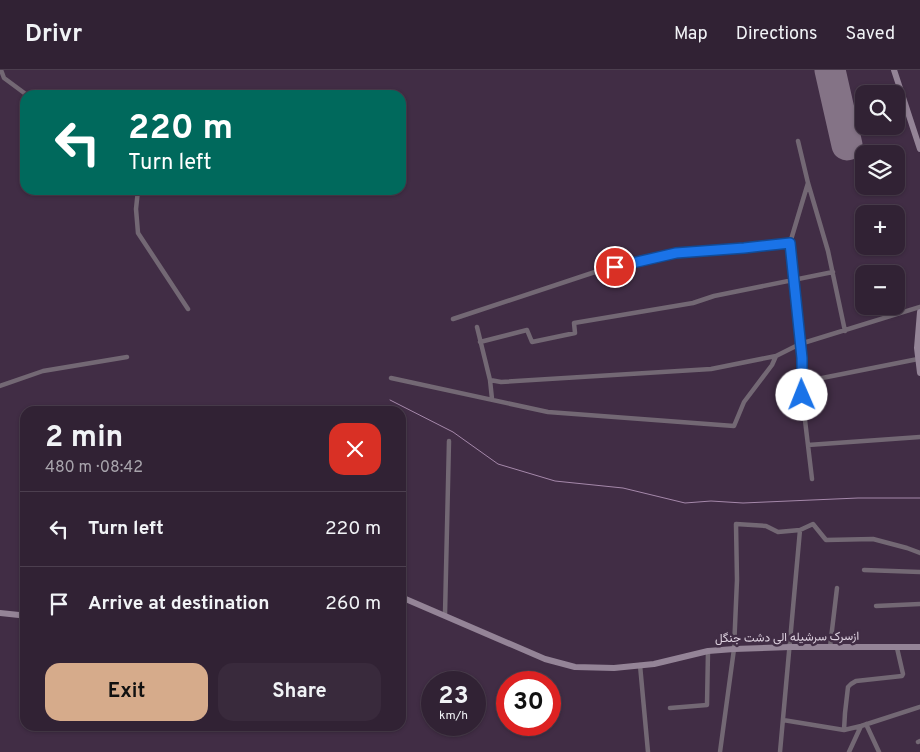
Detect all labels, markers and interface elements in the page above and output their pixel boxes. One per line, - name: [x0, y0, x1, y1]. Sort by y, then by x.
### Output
- text: Drivr: [25, 20, 82, 50]
- text: Map: [674, 23, 708, 46]
- text: Directions: [736, 23, 818, 46]
- text: Saved: [846, 23, 895, 46]
- map controls: [855, 85, 905, 315]
- button: search: [855, 85, 905, 135]
- text: 220 m: [128, 107, 233, 151]
- icon: left: [45, 110, 110, 175]
- button: layers: [855, 145, 905, 195]
- text: Turn left: [128, 150, 211, 177]
- button: +: [855, 205, 905, 255]
- pin: [594, 246, 636, 288]
- icon: arrive: [601, 253, 629, 281]
- button: −: [855, 265, 905, 315]
- position arrow: [775, 368, 827, 420]
- text: 2 min: [45, 420, 123, 457]
- button: close: [329, 423, 381, 475]
- text: 480 m · 08:42: [45, 458, 143, 478]
- icon: left: [45, 515, 73, 543]
- text: Turn left: [88, 517, 164, 541]
- text: 220 m: [325, 517, 381, 541]
- icon: arrive: [45, 590, 73, 618]
- text: Arrive at destination: [88, 592, 269, 616]
- text: 260 m: [325, 592, 381, 616]
- street label: ازسرک سرشیله الی دشت جنگل: [715, 629, 859, 647]
- button: Exit: [45, 663, 208, 721]
- button: Share: [218, 663, 381, 721]
- speed limit sign: 30: [496, 671, 561, 736]
- text: 23: [438, 681, 469, 713]
- text: km/h: [439, 708, 468, 724]

